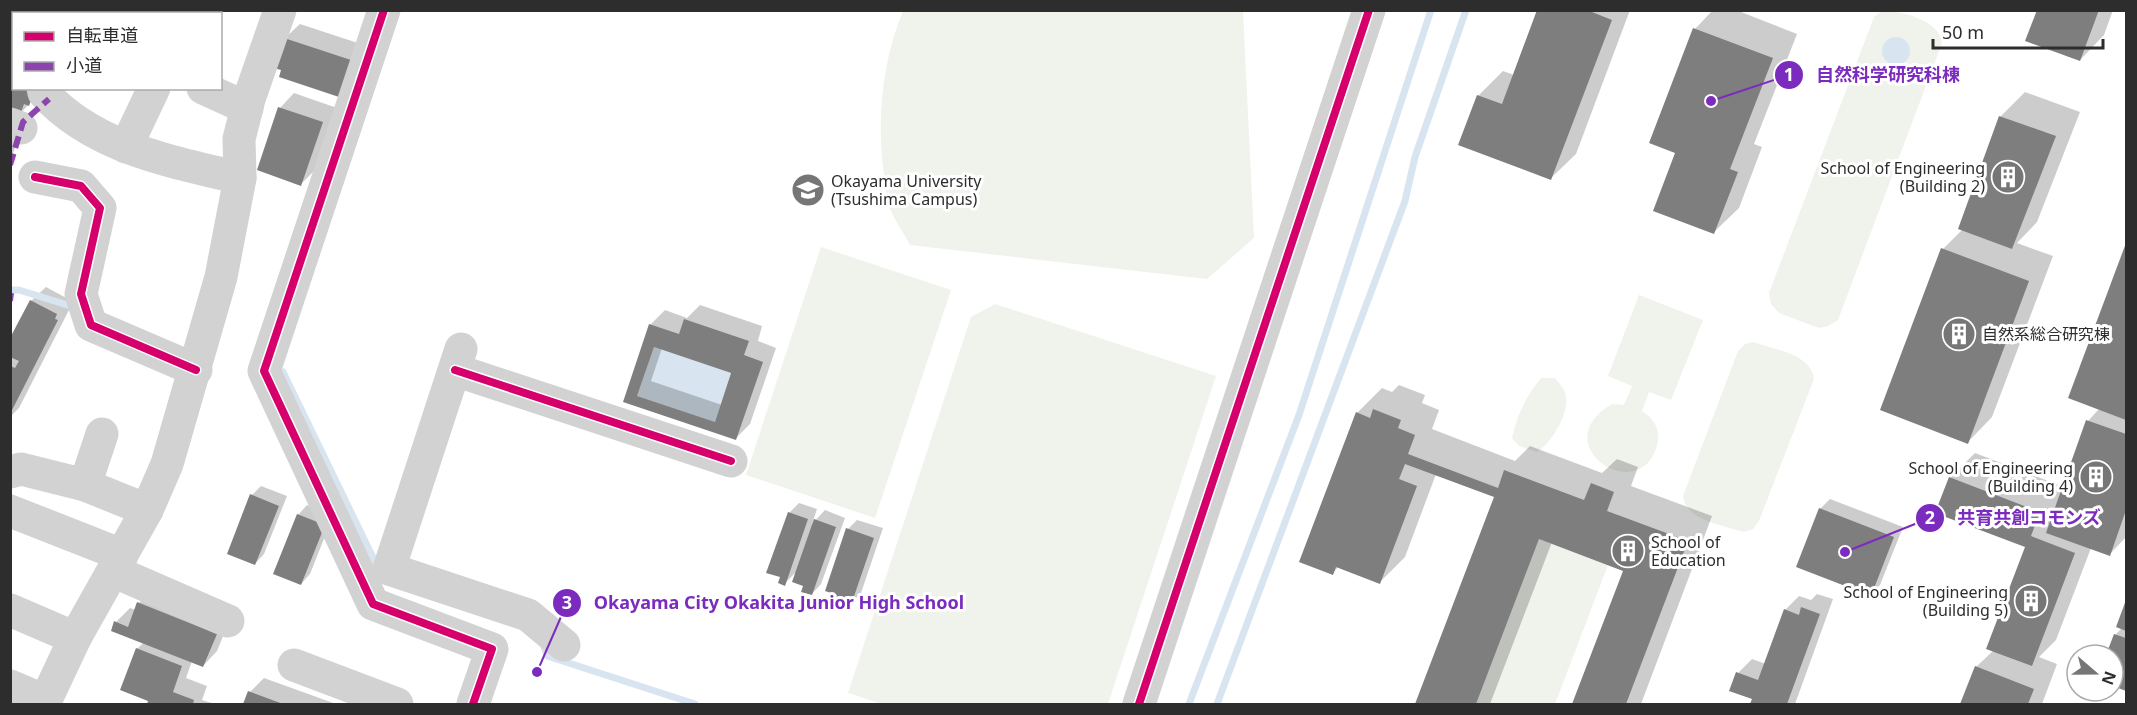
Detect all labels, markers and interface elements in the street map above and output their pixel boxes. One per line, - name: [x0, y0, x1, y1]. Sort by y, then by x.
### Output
- legend: [12, 12, 222, 90]
- scale bar: [1933, 12, 2102, 50]
- text: 50 m: [1942, 20, 1984, 44]
- text: 自転車道: [66, 23, 138, 47]
- text: 小道: [66, 53, 102, 77]
- callout: 自然科学研究科棟: [1774, 57, 1972, 93]
- text: 1: [1784, 62, 1794, 86]
- text: 自然科学研究科棟: [1816, 62, 1960, 86]
- place label: School of Engineering (Building 2): [1821, 157, 1985, 197]
- building icon: School of Engineering (Building 2): [1990, 159, 2026, 195]
- place label: Okayama University (Tsushima Campus): [831, 170, 982, 210]
- school or university icon: Okayama University (Tsushima Campus): [790, 172, 826, 208]
- building icon: 自然系総合研究棟: [1941, 316, 1977, 352]
- place label: 自然系総合研究棟: [1982, 323, 2110, 345]
- place label: School of Engineering (Building 4): [1909, 457, 2073, 497]
- building icon: School of Engineering (Building 4): [2078, 459, 2114, 495]
- callout: 共育共創コモンズ: [1915, 500, 2113, 536]
- text: 2: [1925, 505, 1935, 529]
- text: 共育共創コモンズ: [1957, 505, 2101, 529]
- place label: School of Education: [1651, 531, 1726, 571]
- building icon: School of Education: [1610, 533, 1646, 569]
- place label: School of Engineering (Building 5): [1844, 581, 2008, 621]
- building icon: School of Engineering (Building 5): [2013, 583, 2049, 619]
- callout: Okayama City Okakita Junior High School: [552, 585, 976, 621]
- text: 3: [562, 590, 572, 614]
- text: Okayama City Okakita Junior High School: [594, 590, 964, 614]
- north arrow: [2065, 643, 2125, 703]
- text: N: [2097, 668, 2122, 688]

